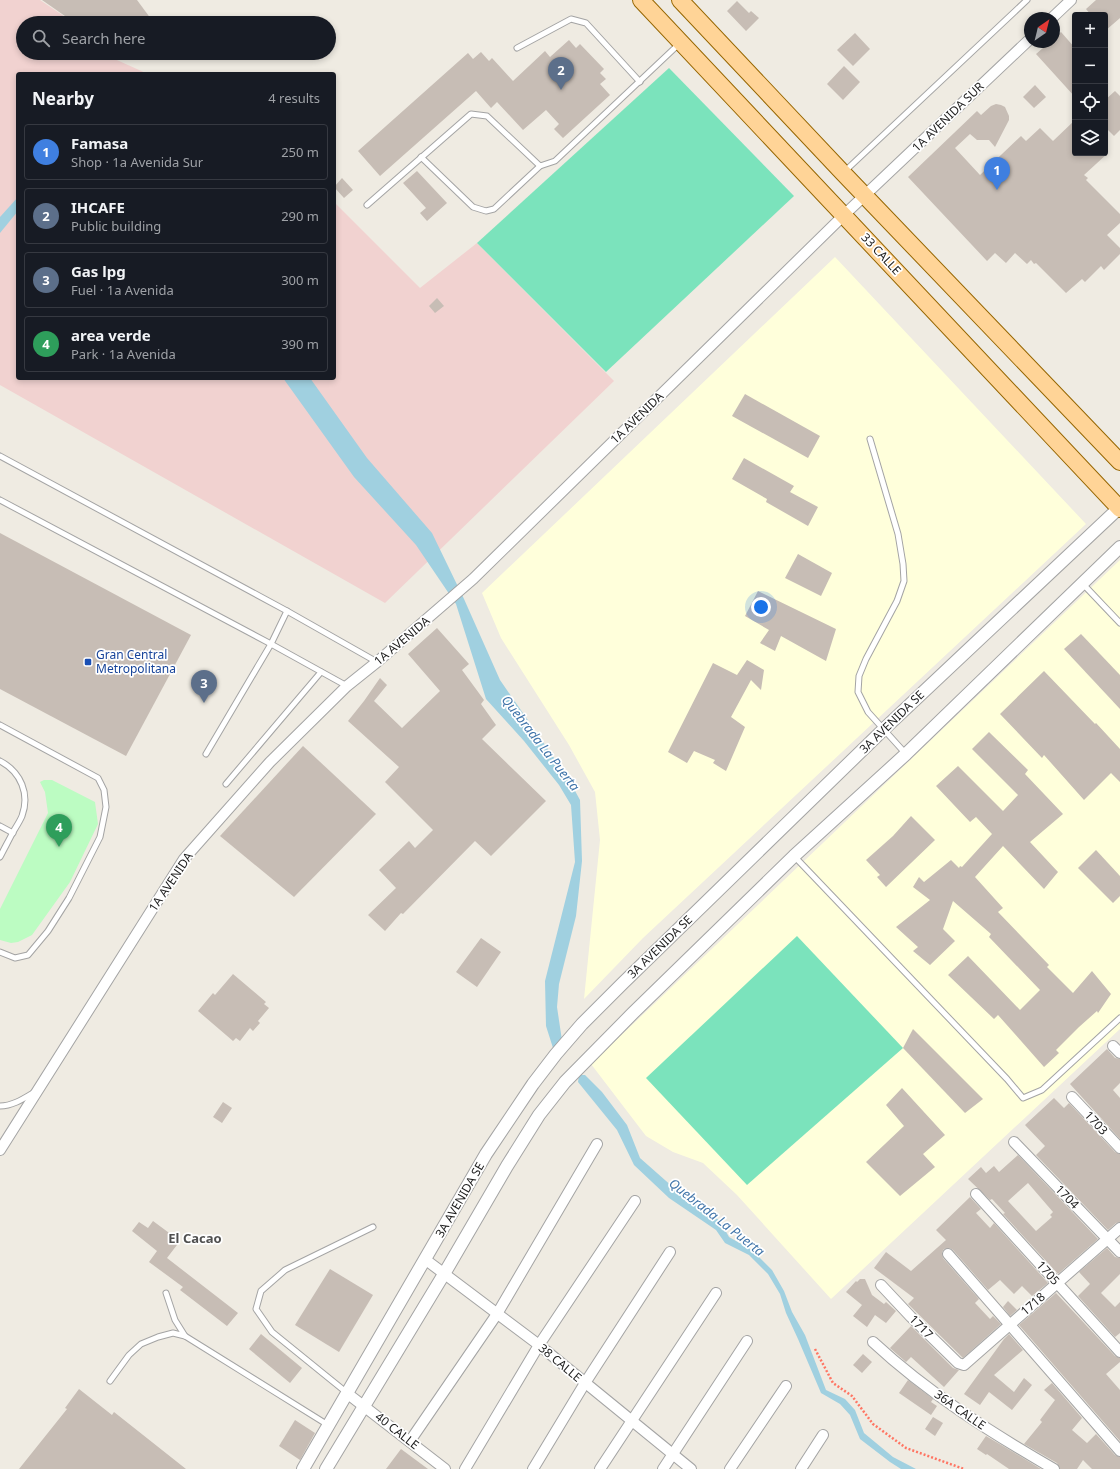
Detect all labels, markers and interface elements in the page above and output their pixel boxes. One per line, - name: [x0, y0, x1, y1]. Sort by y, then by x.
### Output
- north arrow: [1024, 12, 1060, 48]
- map controls: [1072, 12, 1108, 156]
- button: +: [1072, 12, 1108, 48]
- search box: [16, 16, 336, 60]
- icon: search: [30, 27, 52, 49]
- text: Search here: [62, 28, 145, 48]
- button: −: [1072, 48, 1108, 84]
- pin: 2: [548, 57, 574, 90]
- street label: 1A AVENIDA SUR: [908, 77, 988, 155]
- button: locate: [1072, 84, 1108, 120]
- text: Nearby: [32, 87, 94, 110]
- text: 4 results: [268, 89, 320, 107]
- button: layers: [1072, 120, 1108, 156]
- text: Famasa: [71, 133, 128, 153]
- text: 1: [42, 143, 50, 161]
- text: 250 m: [281, 143, 319, 161]
- text: Shop · 1a Avenida Sur: [71, 153, 203, 171]
- pin: 1: [984, 157, 1010, 190]
- text: IHCAFE: [71, 197, 125, 217]
- text: 2: [42, 207, 50, 225]
- text: 290 m: [281, 207, 319, 225]
- text: Public building: [71, 217, 161, 235]
- street label: 33 CALLE: [858, 229, 905, 278]
- text: Gas lpg: [71, 261, 126, 281]
- text: 3: [42, 271, 50, 289]
- text: 300 m: [281, 271, 319, 289]
- text: Fuel · 1a Avenida: [71, 281, 174, 299]
- text: area verde: [71, 325, 151, 345]
- text: 4: [42, 335, 50, 353]
- text: 390 m: [281, 335, 319, 353]
- text: Park · 1a Avenida: [71, 345, 176, 363]
- street label: 1A AVENIDA: [606, 388, 667, 447]
- your location: [751, 597, 771, 617]
- street label: 1A AVENIDA: [370, 612, 433, 669]
- place label: Gran Central Metropolitana: [96, 646, 176, 677]
- marker: Gran Central Metropolitana: [83, 657, 93, 667]
- pin: 3: [191, 670, 217, 703]
- street label: 3A AVENIDA SE: [855, 686, 928, 757]
- water label: Quebrada La Puerta: [498, 691, 584, 795]
- pin: 4: [46, 814, 72, 847]
- street label: 1A AVENIDA: [144, 848, 197, 915]
- street label: 3A AVENIDA SE: [623, 911, 696, 982]
- street label: 1703: [1081, 1107, 1112, 1139]
- street label: 3A AVENIDA SE: [431, 1159, 488, 1241]
- water label: Quebrada La Puerta: [665, 1174, 769, 1260]
- street label: 1704: [1052, 1181, 1083, 1213]
- district label: El Cacao: [168, 1229, 222, 1247]
- street label: 1705: [1033, 1257, 1064, 1289]
- street label: 1718: [1017, 1288, 1049, 1319]
- street label: 1717: [906, 1311, 937, 1342]
- street label: 38 CALLE: [535, 1340, 585, 1386]
- street label: 36A CALLE: [931, 1386, 989, 1433]
- street label: 40 CALLE: [372, 1408, 423, 1453]

